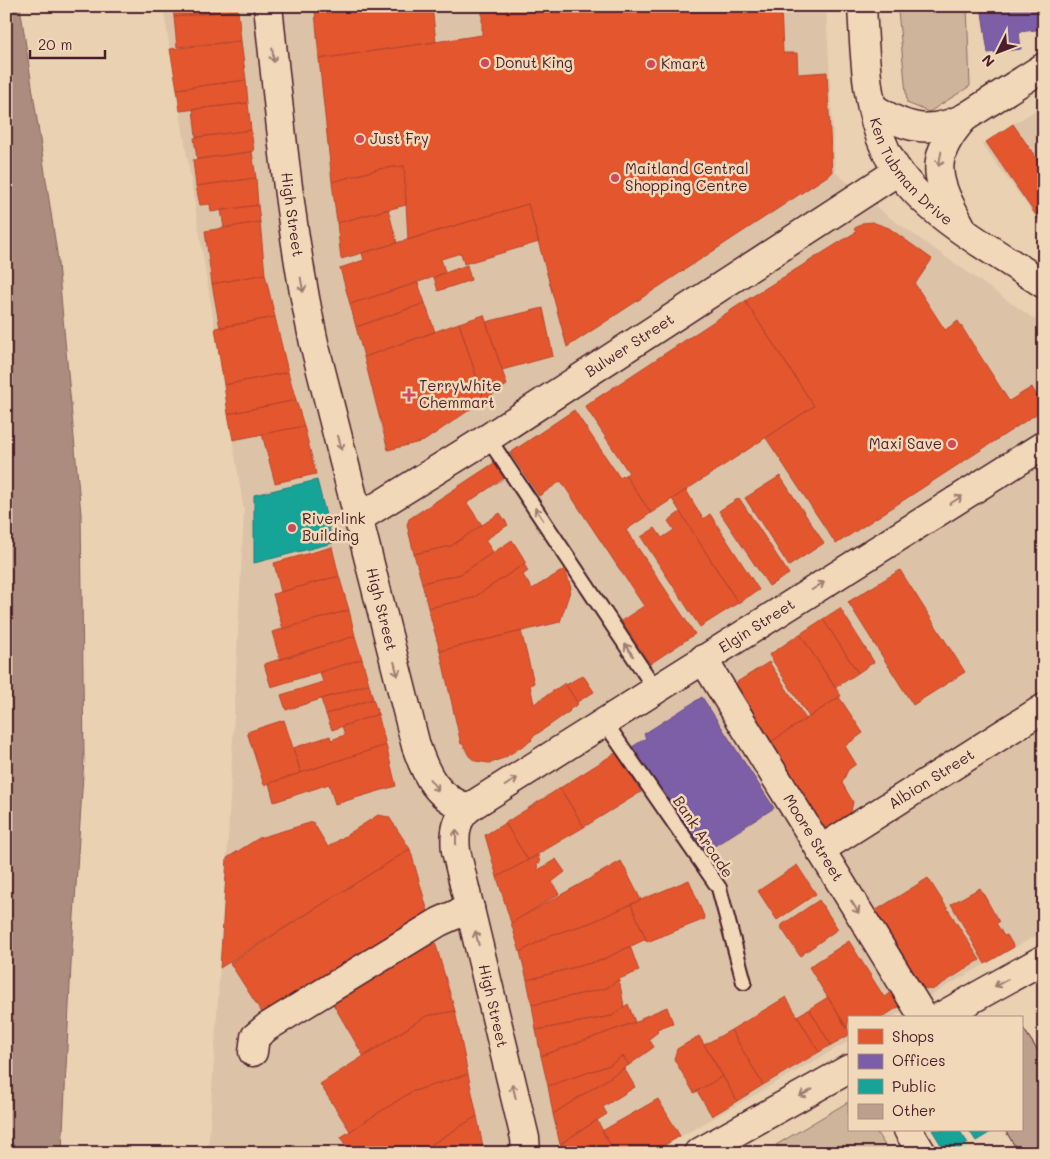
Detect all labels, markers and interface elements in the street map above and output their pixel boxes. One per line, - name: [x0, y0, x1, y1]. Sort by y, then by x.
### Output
- scale bar: [30, 28, 105, 60]
- north arrow: [972, 28, 1022, 78]
- text: 20 m: [38, 34, 72, 54]
- one-way arrow: [268, 46, 278, 62]
- text: N: [977, 51, 999, 71]
- place label: Donut King: [495, 52, 573, 72]
- place label: Kmart: [661, 53, 706, 73]
- marker: Donut King: [479, 57, 491, 69]
- marker: Kmart: [645, 58, 657, 70]
- street label: Ken Tubman Drive: [866, 115, 957, 229]
- place label: Just Fry: [370, 128, 429, 148]
- marker: Just Fry: [354, 133, 366, 145]
- one-way arrow: [935, 151, 945, 167]
- place label: Maitland Central Shopping Centre: [625, 158, 749, 195]
- street label: High Street: [277, 171, 309, 258]
- marker: Maitland Central Shopping Centre: [609, 172, 621, 184]
- one-way arrow: [297, 277, 307, 293]
- street label: Bulwer Street: [581, 309, 678, 381]
- place label: TerryWhite Chemmart: [419, 375, 502, 412]
- marker: TerryWhite Chemmart: [403, 389, 415, 401]
- place label: Maxi Save: [869, 433, 942, 453]
- one-way arrow: [336, 435, 345, 451]
- marker: Maxi Save: [946, 438, 958, 450]
- one-way arrow: [948, 495, 962, 505]
- place label: Riverlink Building: [302, 508, 366, 545]
- one-way arrow: [534, 508, 544, 522]
- marker: Riverlink Building: [286, 522, 298, 534]
- street label: High Street: [362, 565, 403, 653]
- one-way arrow: [811, 581, 825, 591]
- street label: Elgin Street: [715, 593, 798, 657]
- one-way arrow: [624, 643, 634, 657]
- one-way arrow: [392, 660, 401, 676]
- street label: Albion Street: [884, 744, 978, 813]
- one-way arrow: [503, 777, 517, 787]
- one-way arrow: [428, 778, 439, 791]
- street label: Moore Street: [779, 790, 848, 885]
- street label: Bank Arcade: [669, 792, 739, 881]
- one-way arrow: [451, 830, 461, 846]
- one-way arrow: [850, 899, 860, 913]
- one-way arrow: [472, 931, 481, 947]
- street label: High Street: [475, 962, 513, 1049]
- one-way arrow: [994, 978, 1009, 988]
- legend: [848, 1016, 1022, 1132]
- text: Shops: [892, 1026, 934, 1046]
- text: Offices: [892, 1050, 946, 1070]
- text: Public: [892, 1076, 936, 1096]
- one-way arrow: [509, 1083, 518, 1099]
- one-way arrow: [800, 1088, 814, 1098]
- text: Other: [892, 1100, 936, 1120]

